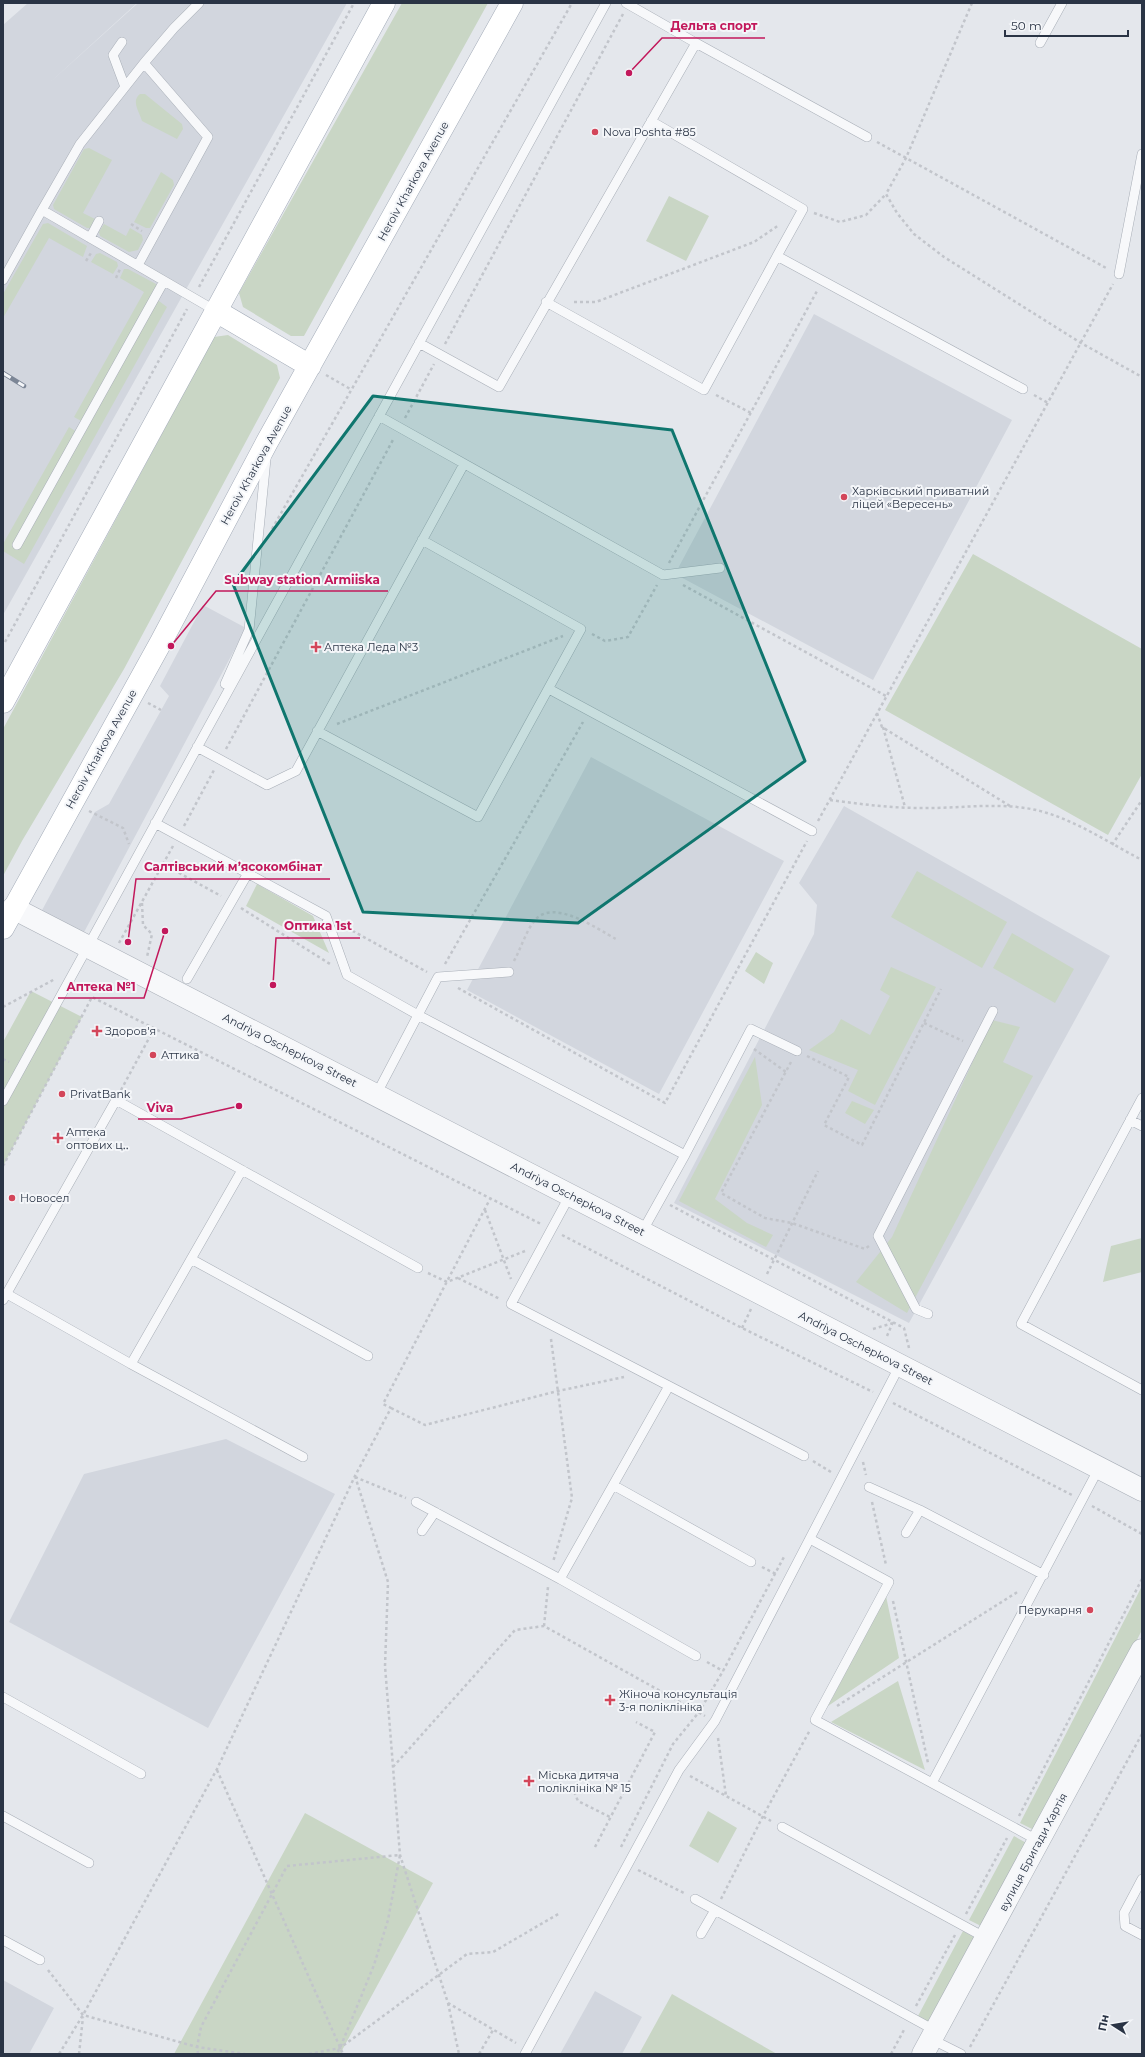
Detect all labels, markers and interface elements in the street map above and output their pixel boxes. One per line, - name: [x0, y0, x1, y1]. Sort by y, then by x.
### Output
- scale bar: [1005, 12, 1128, 38]
- callout: Дельта спорт: [662, 14, 765, 38]
- text: Дельта спорт: [671, 18, 758, 33]
- text: 50 m: [1011, 18, 1042, 33]
- street label: Heroiv Kharkova Avenue: [374, 119, 452, 243]
- place label: Nova Poshta #85: [603, 125, 696, 139]
- marker: Nova Poshta #85: [590, 127, 600, 137]
- street label: Heroiv Kharkova Avenue: [217, 403, 295, 527]
- place label: Харківський приватний ліцей «Вересень»: [852, 484, 989, 511]
- marker: Харківський приватний ліцей «Вересень»: [839, 492, 849, 502]
- callout: Subway station Armiiska: [216, 567, 388, 591]
- text: Subway station Armiiska: [224, 572, 380, 587]
- place label: Аптека Леда №3: [324, 640, 418, 654]
- marker: Аптека Леда №3: [311, 642, 321, 652]
- street label: Heroiv Kharkova Avenue: [62, 687, 140, 811]
- callout: Салтівський мʼясокомбінат: [136, 855, 330, 879]
- text: Салтівський мʼясокомбінат: [144, 859, 323, 874]
- callout: Оптика 1st: [276, 914, 360, 938]
- text: Оптика 1st: [284, 918, 353, 933]
- callout: Аптека №1: [58, 974, 144, 998]
- text: Аптека №1: [66, 979, 136, 994]
- street label: Andriya Oschepkova Street: [221, 1010, 360, 1090]
- place label: Здоров'я: [105, 1024, 156, 1038]
- marker: Здоров'я: [92, 1026, 102, 1036]
- place label: Аттика: [161, 1048, 200, 1062]
- marker: Аттика: [148, 1050, 158, 1060]
- place label: PrivatBank: [70, 1087, 131, 1101]
- marker: PrivatBank: [57, 1089, 67, 1099]
- callout: Viva: [138, 1095, 181, 1119]
- text: Viva: [146, 1100, 173, 1115]
- place label: Аптека оптових ц‥: [66, 1125, 129, 1152]
- marker: Аптека оптових ц‥: [53, 1133, 63, 1143]
- street label: Andriya Oschepkova Street: [509, 1159, 648, 1239]
- place label: Новосел: [20, 1191, 69, 1205]
- marker: Новосел: [7, 1193, 17, 1203]
- street label: Andriya Oschepkova Street: [797, 1308, 936, 1388]
- place label: Перукарня: [1018, 1603, 1082, 1617]
- marker: Перукарня: [1085, 1605, 1095, 1615]
- place label: Жіноча консультація 3-я поліклініка: [619, 1687, 737, 1714]
- marker: Жіноча консультація 3-я поліклініка: [604, 1694, 616, 1706]
- place label: Міська дитяча поліклініка № 15: [538, 1768, 631, 1795]
- marker: Міська дитяча поліклініка № 15: [523, 1775, 535, 1787]
- street label: вулиця Бригади Хартія: [996, 1790, 1070, 1914]
- north arrow: [1093, 2005, 1133, 2045]
- text: Пн: [1095, 2013, 1112, 2032]

